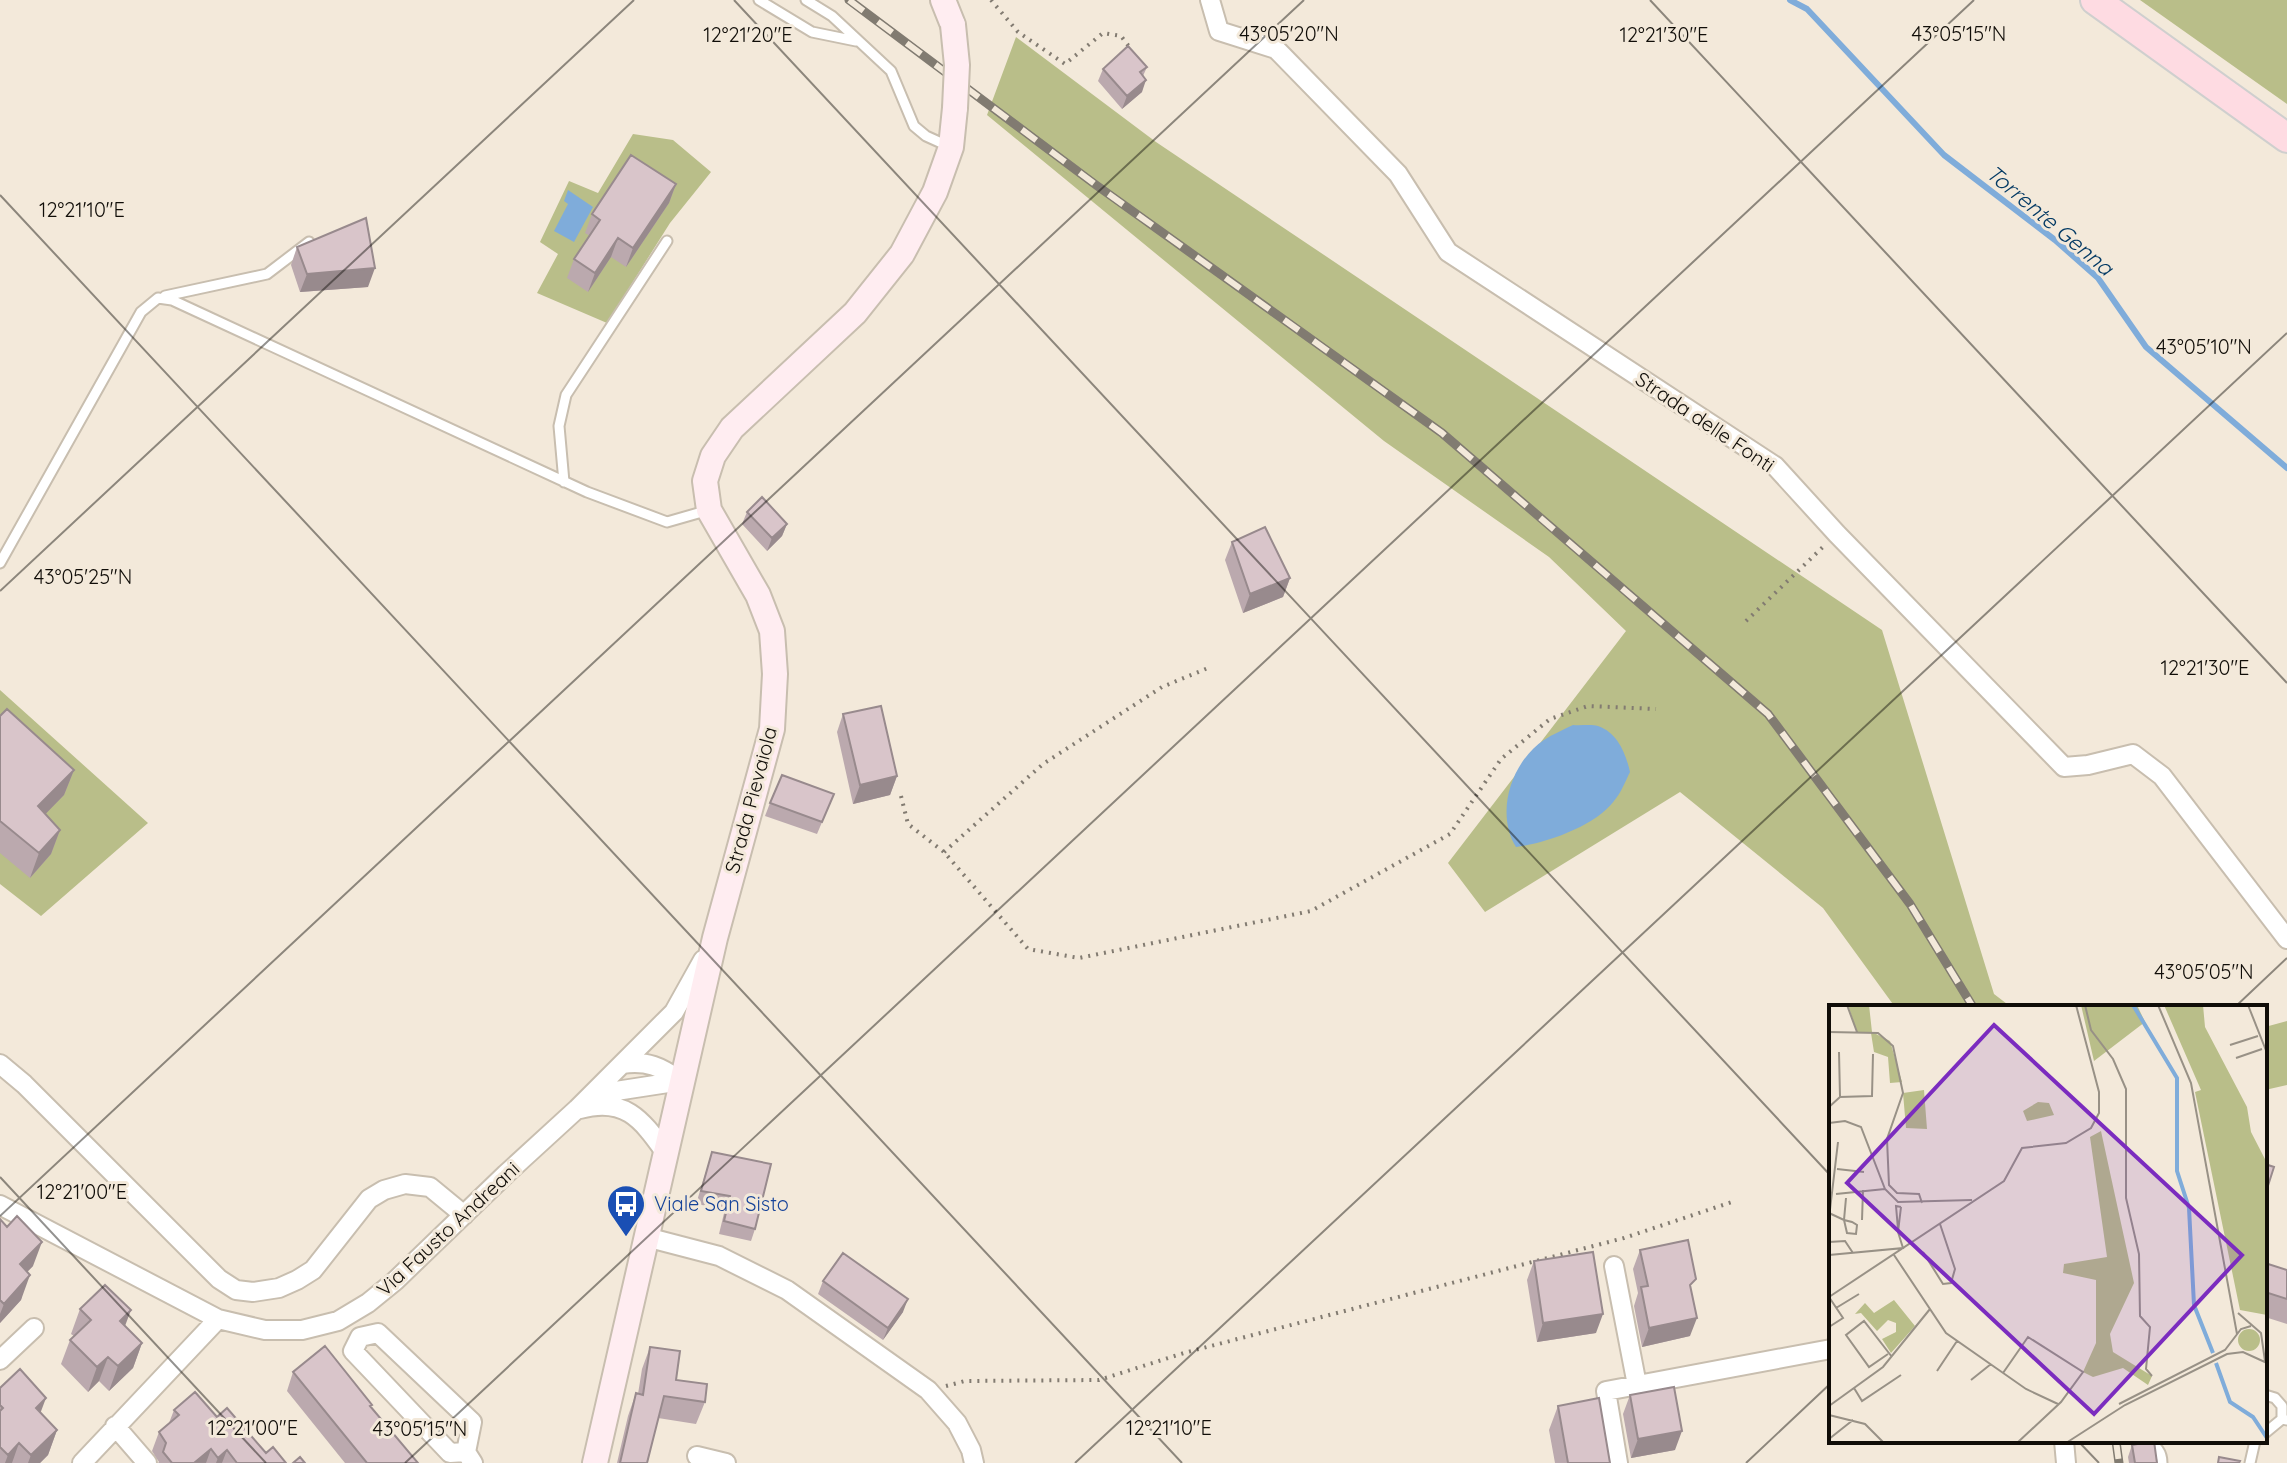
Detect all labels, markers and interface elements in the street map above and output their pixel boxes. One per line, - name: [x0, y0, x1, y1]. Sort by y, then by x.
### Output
- text: 43°05'20"N: [1239, 21, 1339, 46]
- text: 43°05'15"N: [1912, 21, 2006, 46]
- text: 12°21'20"E: [703, 22, 793, 47]
- text: 12°21'30"E: [1620, 22, 1708, 47]
- water label: Torrente Genna: [1981, 159, 2121, 283]
- text: 12°21'10"E: [39, 197, 125, 222]
- text: 43°05'10"N: [2156, 334, 2252, 359]
- street label: Strada delle Fonti: [1631, 366, 1780, 477]
- text: 43°05'25"N: [34, 564, 132, 589]
- text: 12°21'30"E: [2161, 655, 2249, 680]
- street label: Strada Pievaiola: [719, 724, 782, 876]
- text: 43°05'05"N: [2154, 959, 2254, 984]
- inset map: [1829, 1005, 2267, 1443]
- street label: Via Fausto Andreani: [371, 1156, 524, 1301]
- text: 12°21'00"E: [37, 1179, 127, 1204]
- bus stop icon: Viale San Sisto: [605, 1183, 647, 1238]
- place label: Viale San Sisto: [654, 1191, 789, 1216]
- text: 12°21'00"E: [208, 1415, 298, 1440]
- text: 12°21'10"E: [1126, 1415, 1212, 1440]
- text: 43°05'15"N: [373, 1416, 467, 1441]

